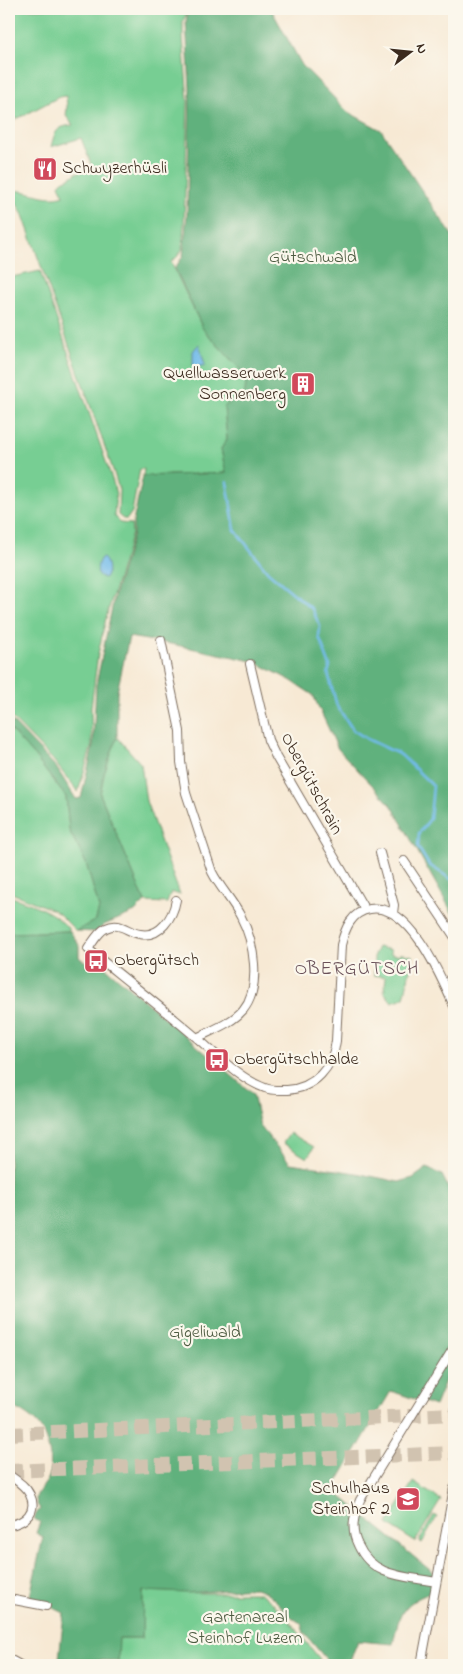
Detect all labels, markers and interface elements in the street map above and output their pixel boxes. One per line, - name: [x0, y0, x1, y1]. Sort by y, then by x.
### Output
- north arrow: [386, 28, 436, 78]
- text: N: [410, 41, 432, 56]
- restaurant icon: Schwyzerhüsli: [32, 156, 58, 182]
- place label: Schwyzerhüsli: [62, 156, 167, 182]
- park label: Gütschwald: [269, 245, 357, 271]
- place label: Quellwasserwerk Sonnenberg: [163, 361, 286, 409]
- building icon: Quellwasserwerk Sonnenberg: [290, 371, 316, 397]
- street label: Obergütschrain: [272, 728, 349, 840]
- bus stop icon: Obergütsch: [83, 948, 109, 974]
- place label: Obergütsch: [114, 948, 199, 975]
- district label: OBERGÜTSCH: [295, 956, 419, 983]
- bus stop icon: Obergütschhalde: [204, 1047, 230, 1073]
- place label: Obergütschhalde: [234, 1047, 359, 1074]
- park label: Gigeliwald: [169, 1320, 241, 1347]
- place label: Schulhaus Steinhof 2: [311, 1476, 390, 1523]
- school or university icon: Schulhaus Steinhof 2: [395, 1486, 421, 1512]
- park label: Gartenareal Steinhof Luzern: [187, 1605, 303, 1652]

